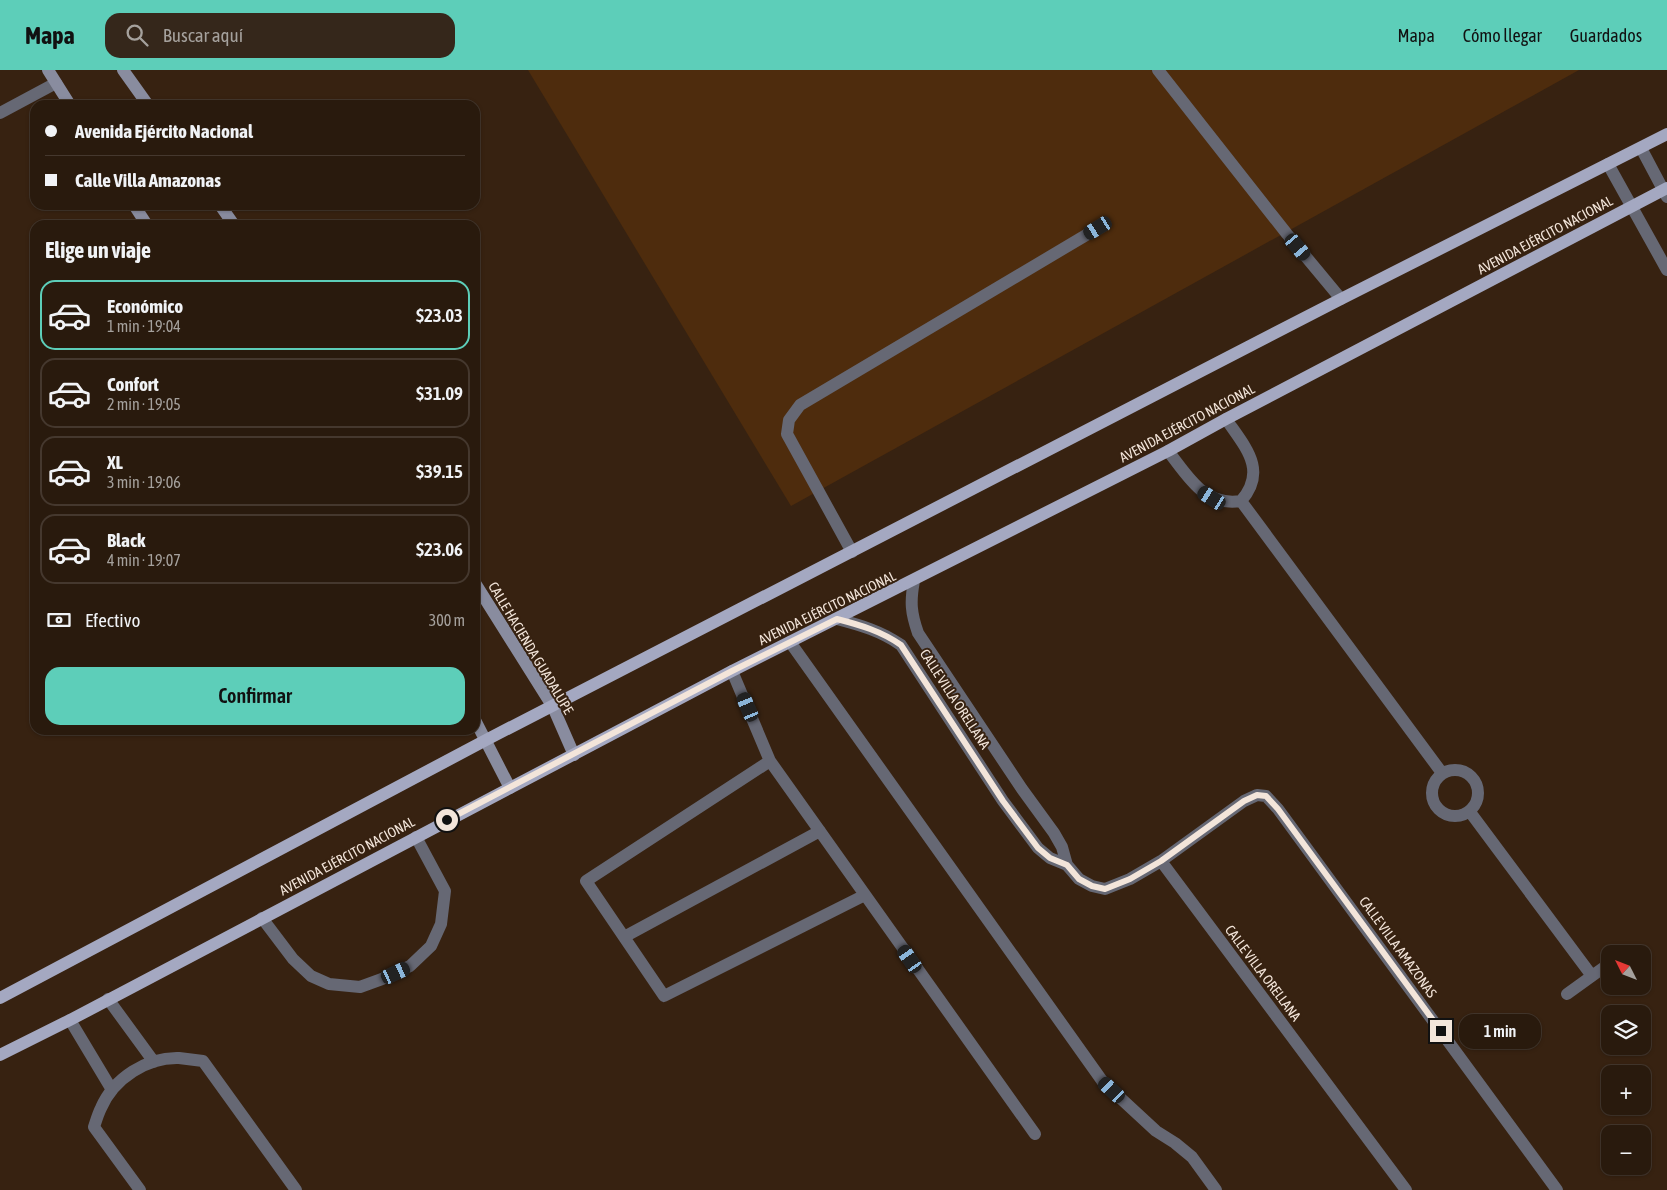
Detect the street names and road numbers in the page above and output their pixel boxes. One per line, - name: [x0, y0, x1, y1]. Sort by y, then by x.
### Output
- street label: AVENIDA EJÉRCITO NACIONAL: [1475, 192, 1616, 277]
- street label: AVENIDA EJÉRCITO NACIONAL: [1117, 380, 1258, 465]
- street label: AVENIDA EJÉRCITO NACIONAL: [756, 568, 899, 648]
- street label: CALLE HACIENDA GUADALUPE: [485, 579, 577, 717]
- street label: CALLE VILLA ORELLANA: [917, 646, 993, 752]
- street label: AVENIDA EJÉRCITO NACIONAL: [277, 813, 418, 898]
- street label: CALLE VILLA AMAZONAS: [1356, 894, 1440, 1001]
- street label: CALLE VILLA ORELLANA: [1222, 922, 1304, 1024]

